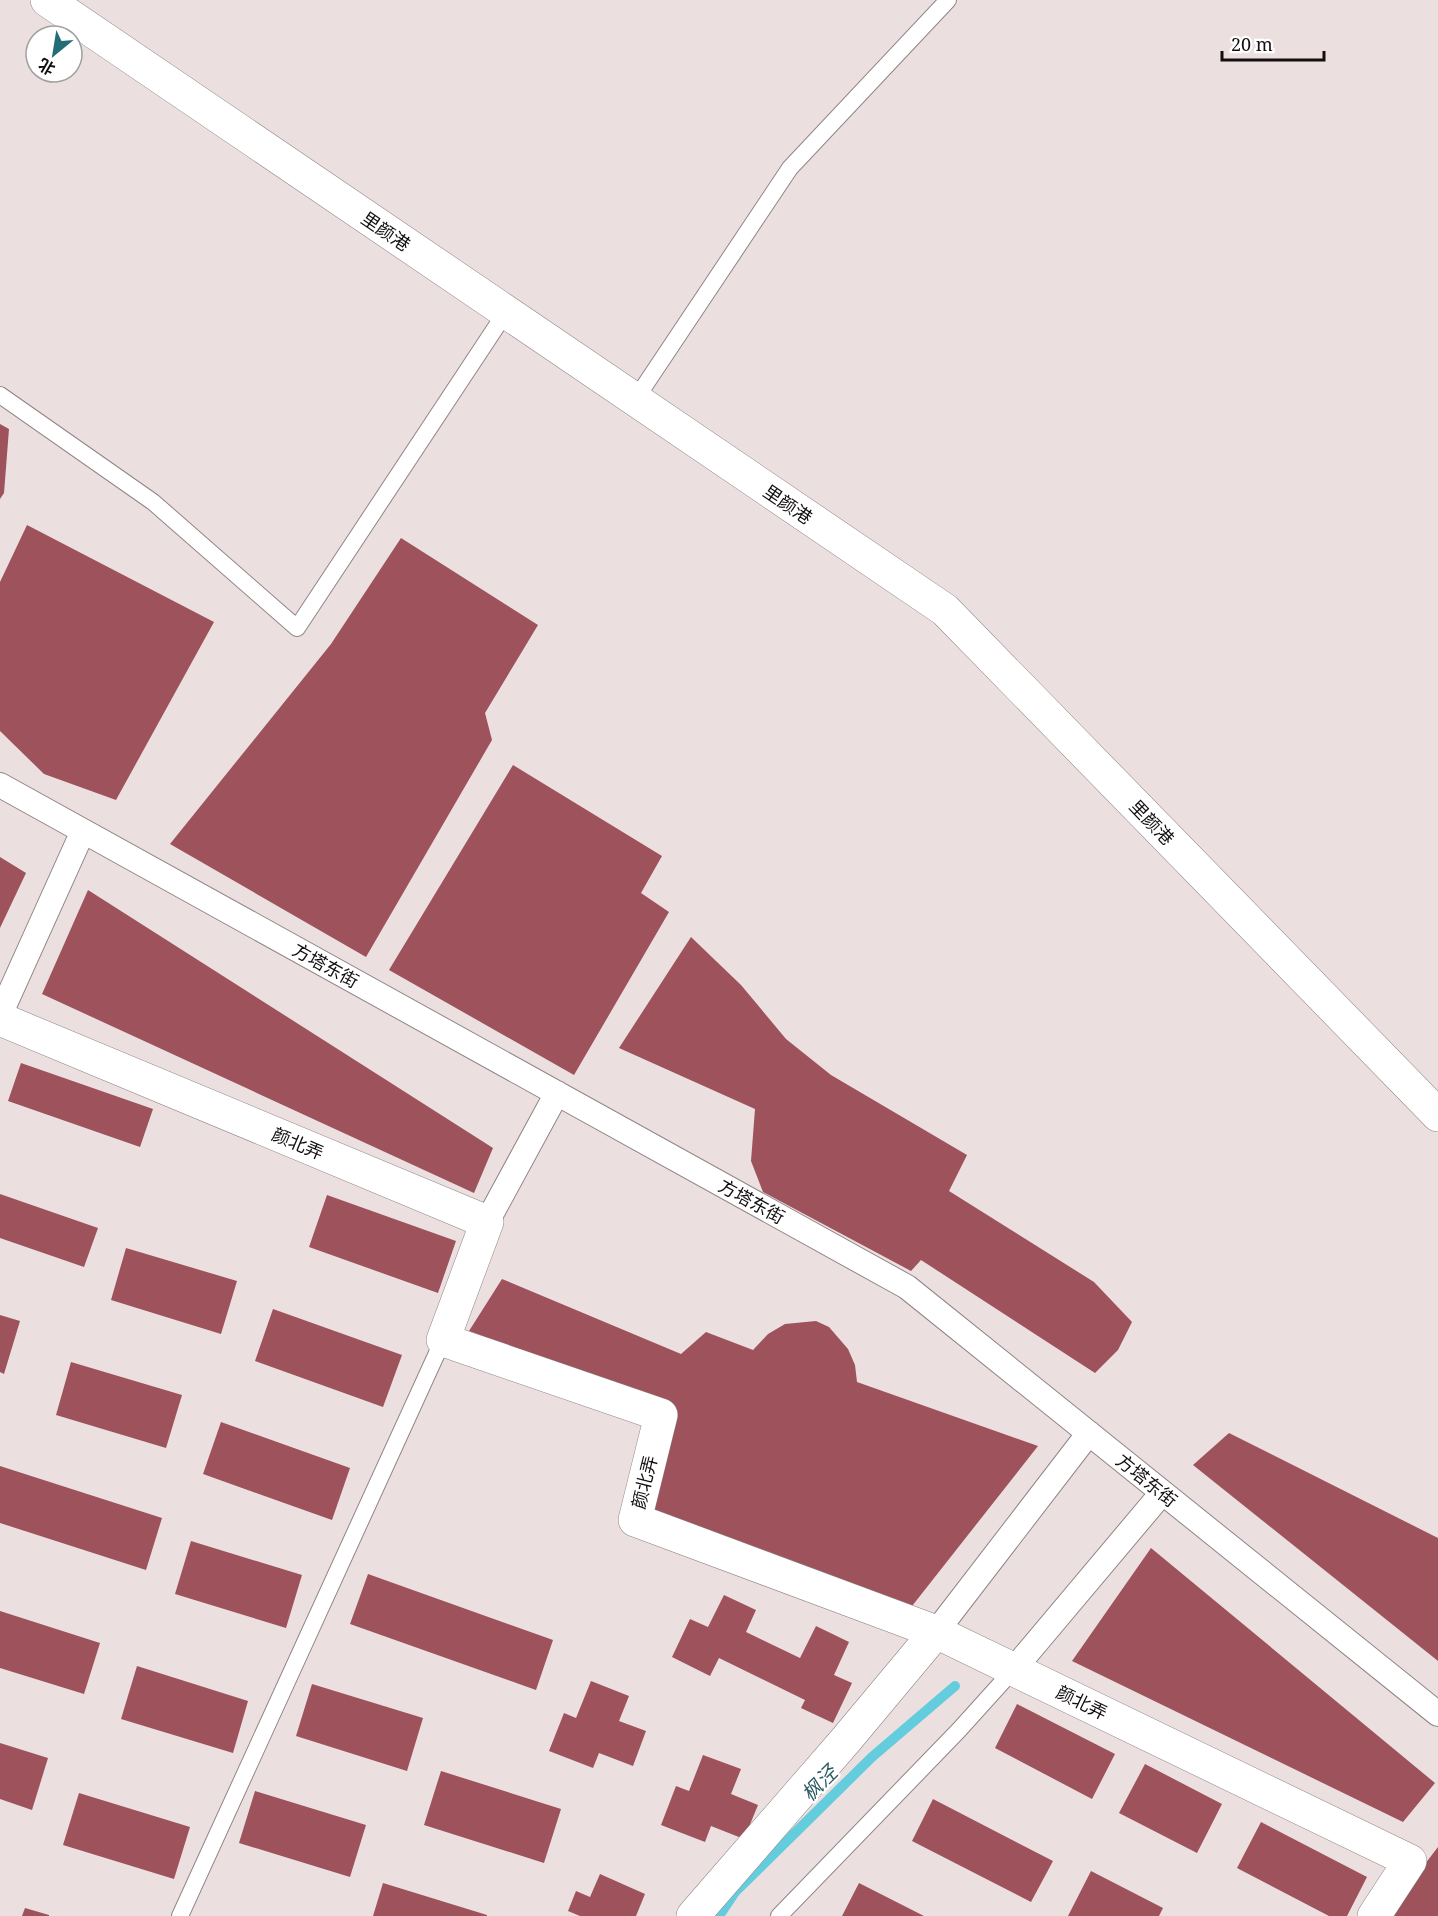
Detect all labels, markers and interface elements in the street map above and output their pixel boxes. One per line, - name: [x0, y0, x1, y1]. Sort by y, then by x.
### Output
- north arrow: [24, 24, 84, 84]
- scale bar: [1222, 24, 1324, 62]
- text: 20 m: [1231, 32, 1273, 56]
- text: 北: [34, 53, 59, 81]
- street label: 里颜港: [357, 206, 415, 256]
- street label: 里颜港: [759, 479, 817, 529]
- street label: 里颜港: [1125, 794, 1179, 850]
- street label: 方塔东街: [289, 937, 363, 993]
- street label: 颜北弄: [268, 1121, 328, 1165]
- street label: 方塔东街: [715, 1173, 789, 1229]
- street label: 方塔东街: [1111, 1448, 1183, 1512]
- street label: 颜北弄: [626, 1453, 662, 1511]
- street label: 颜北弄: [1052, 1679, 1112, 1725]
- water label: 枫泾: [795, 1758, 844, 1807]

